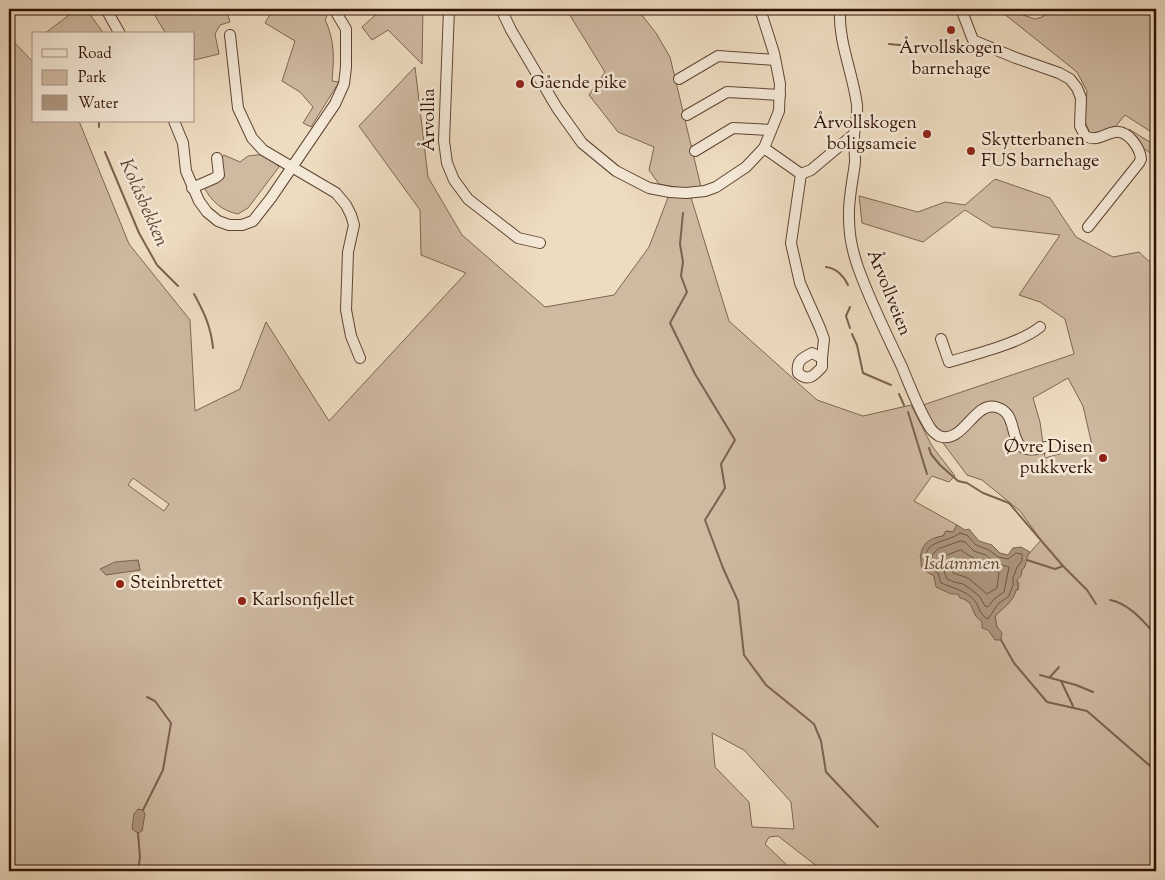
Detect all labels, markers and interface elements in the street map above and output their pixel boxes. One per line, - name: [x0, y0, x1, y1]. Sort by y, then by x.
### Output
- marker: Årvollskogen barnehage: [945, 24, 957, 36]
- legend: [32, 32, 195, 122]
- place label: Årvollskogen barnehage: [899, 36, 1003, 83]
- text: Road: [78, 44, 112, 65]
- text: Park: [78, 68, 107, 89]
- place label: Gående pike: [530, 71, 627, 97]
- marker: Gående pike: [514, 78, 526, 90]
- street label: Årvollia: [417, 88, 443, 152]
- text: Water: [78, 94, 119, 115]
- place label: Årvollskogen boligsameie: [813, 111, 917, 158]
- marker: Årvollskogen boligsameie: [921, 128, 933, 140]
- place label: Skytterbanen FUS barnehage: [981, 128, 1099, 175]
- marker: Skytterbanen FUS barnehage: [965, 145, 977, 157]
- water label: Kolåsbekken: [112, 155, 174, 251]
- street label: Årvollveien: [859, 246, 917, 340]
- place label: Øvre Disen pukkverk: [1004, 435, 1093, 482]
- marker: Øvre Disen pukkverk: [1097, 452, 1109, 464]
- water label: Isdammen: [924, 551, 1000, 578]
- place label: Steinbrettet: [130, 571, 223, 597]
- marker: Steinbrettet: [114, 578, 126, 590]
- place label: Karlsonfjellet: [252, 588, 354, 614]
- marker: Karlsonfjellet: [236, 595, 248, 607]

